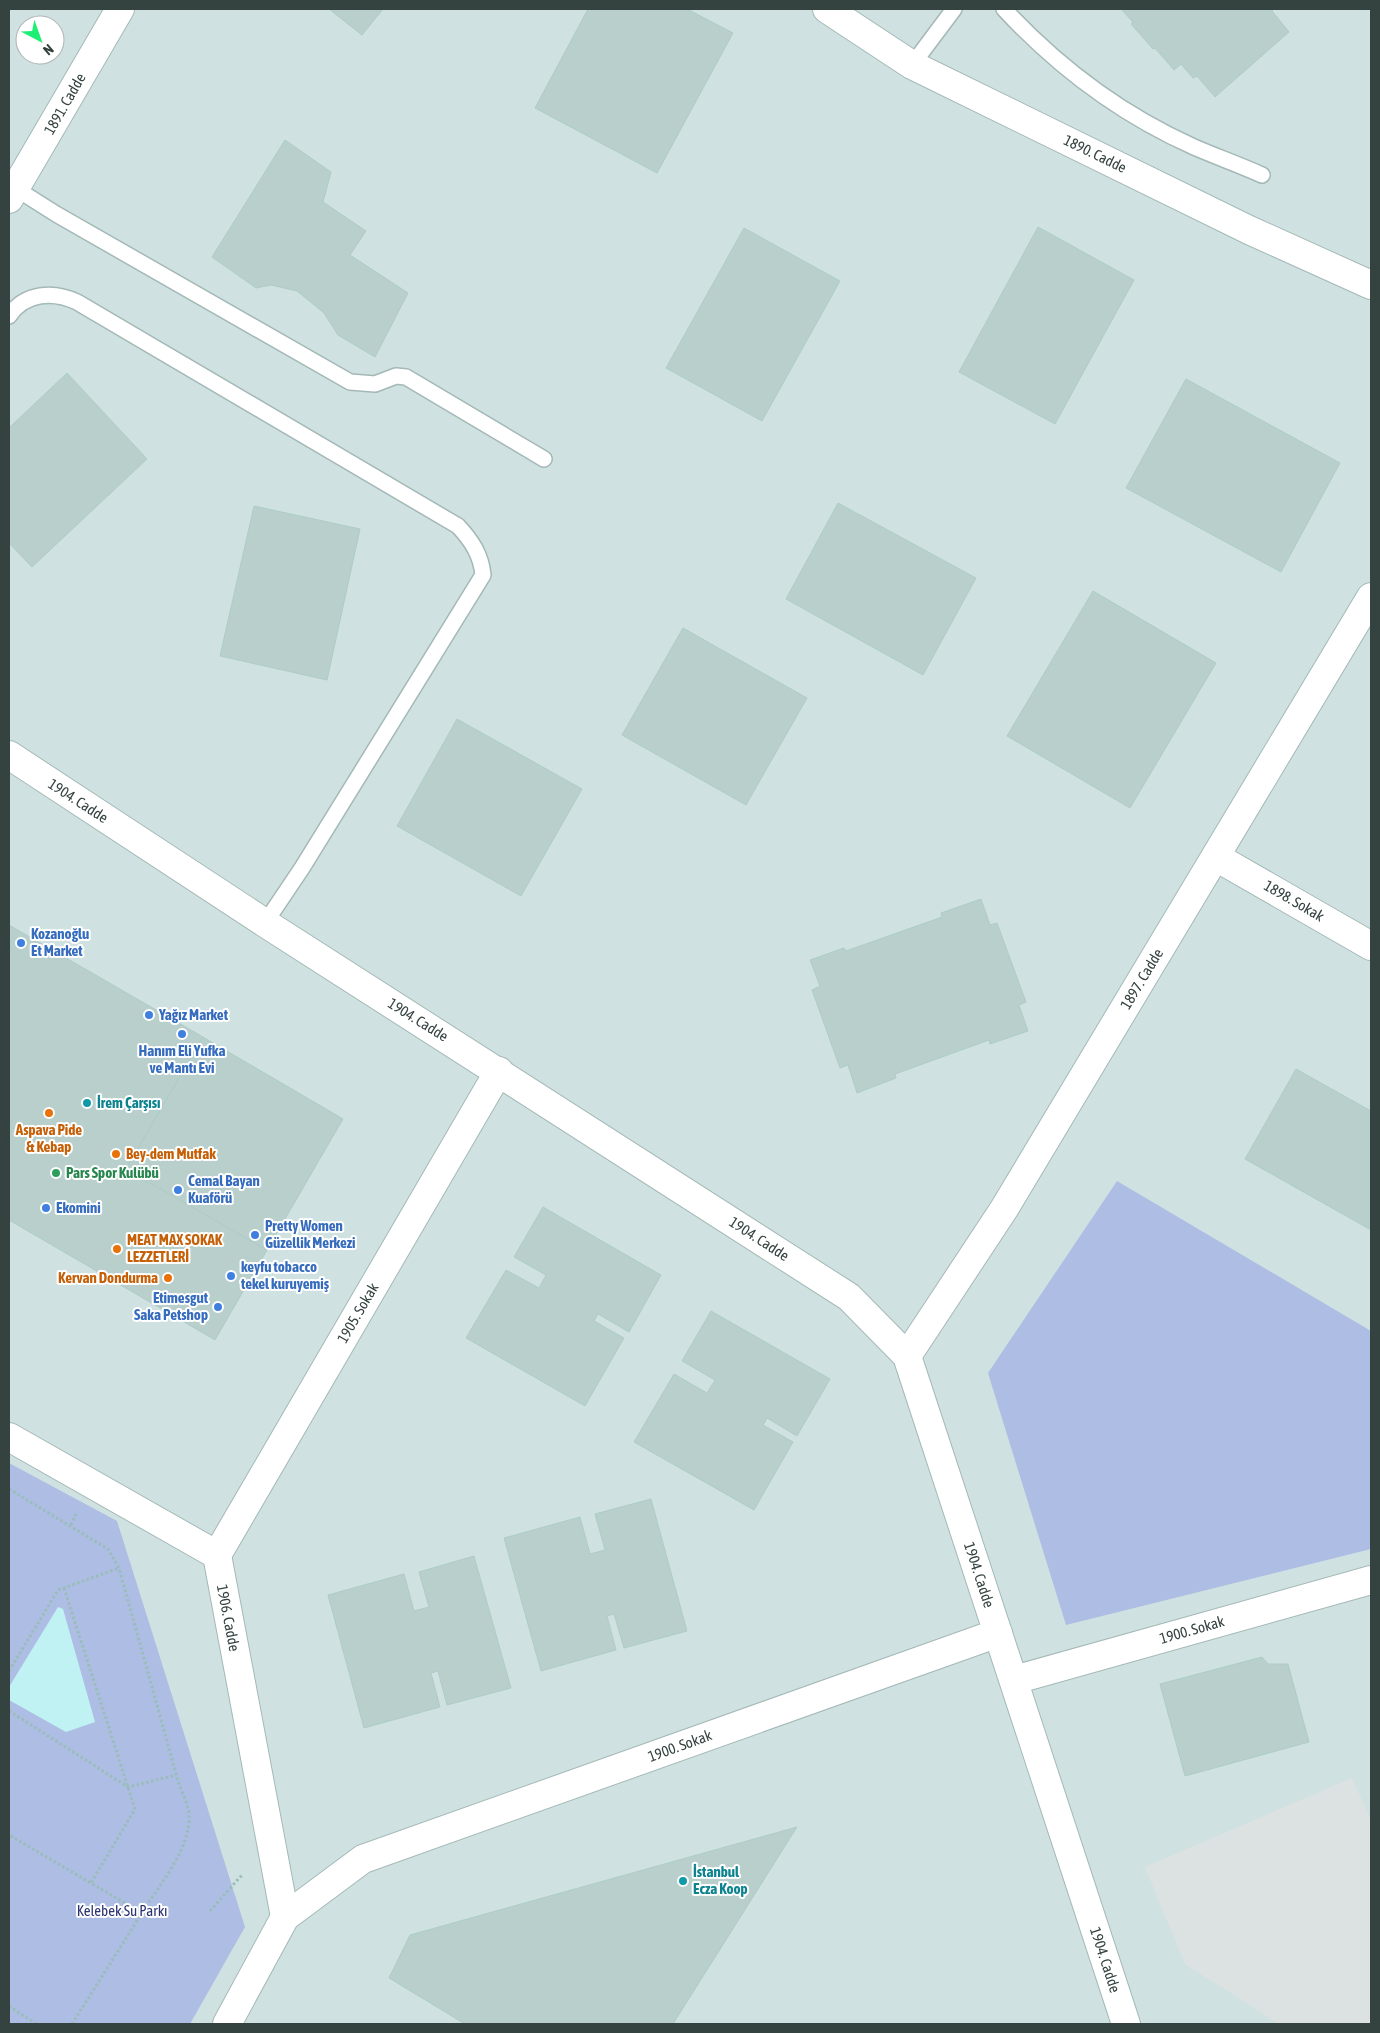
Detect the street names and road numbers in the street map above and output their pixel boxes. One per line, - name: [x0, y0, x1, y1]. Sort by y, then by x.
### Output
- street label: 1891. Cadde: [40, 70, 89, 137]
- street label: 1890. Cadde: [1061, 131, 1130, 176]
- street label: 1904. Cadde: [45, 775, 111, 826]
- street label: 1898. Sokak: [1261, 877, 1328, 925]
- street label: 1897. Cadde: [1117, 945, 1166, 1012]
- street label: 1904. Cadde: [385, 994, 452, 1045]
- street label: 1904. Cadde: [726, 1213, 792, 1264]
- street label: 1905. Sokak: [334, 1279, 382, 1346]
- street label: 1904. Cadde: [961, 1540, 998, 1610]
- street label: 1906. Cadde: [214, 1583, 243, 1653]
- street label: 1900. Sokak: [1158, 1612, 1227, 1647]
- street label: 1900. Sokak: [646, 1726, 714, 1765]
- street label: 1904. Cadde: [1087, 1925, 1124, 1995]

